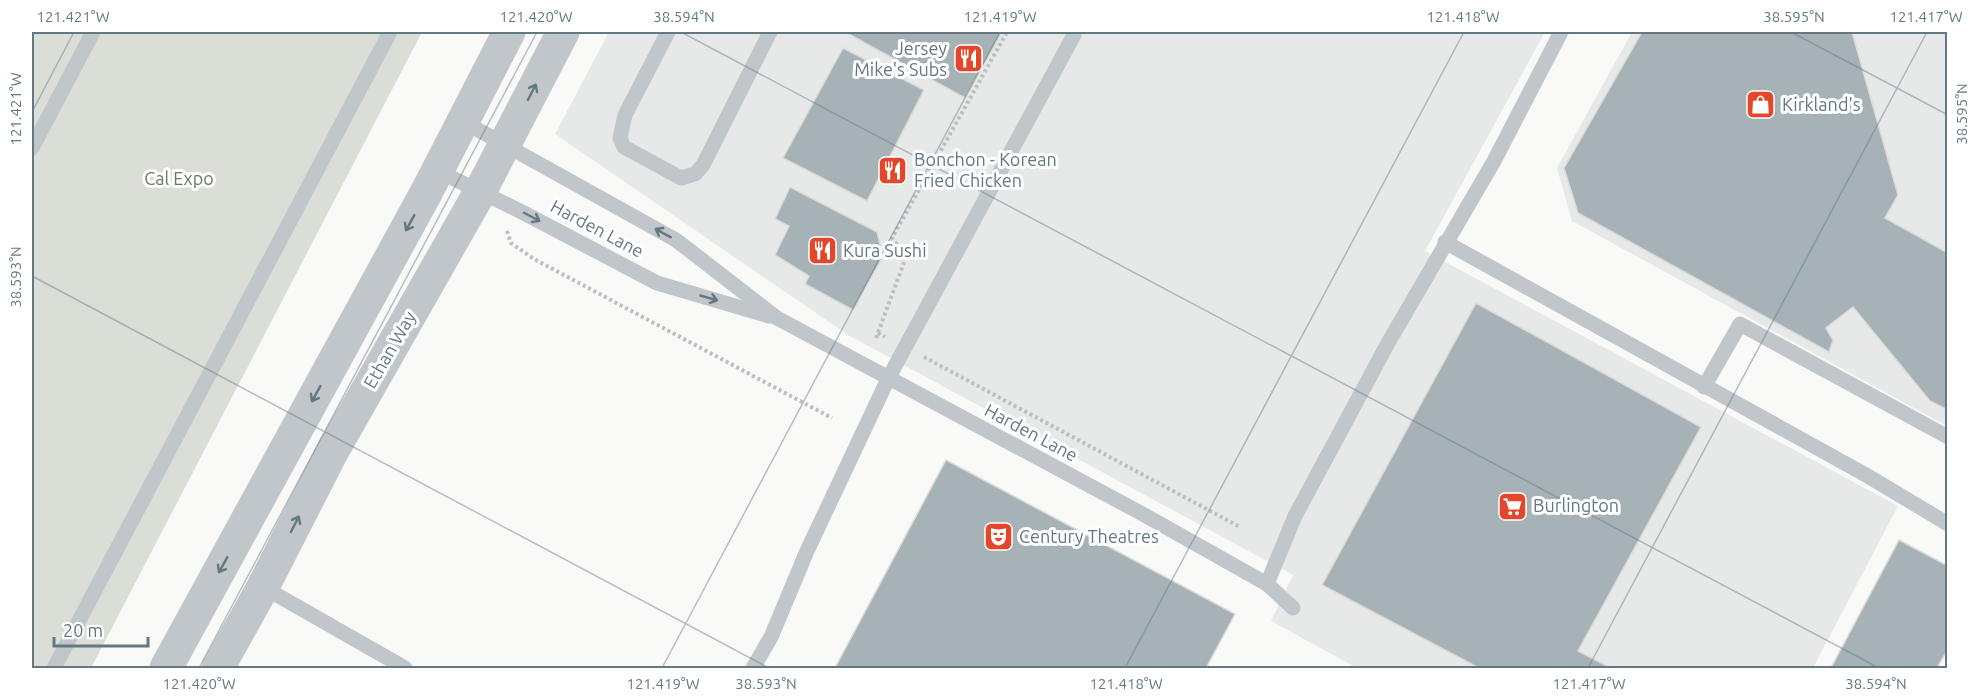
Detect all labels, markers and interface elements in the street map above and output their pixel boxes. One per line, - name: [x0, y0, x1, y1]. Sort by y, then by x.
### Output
- text: 121.421°W: [36, 8, 110, 25]
- text: 121.420°W: [499, 8, 573, 25]
- text: 38.594°N: [653, 8, 715, 25]
- text: 121.419°W: [963, 8, 1037, 25]
- text: 121.418°W: [1426, 8, 1500, 25]
- text: 38.595°N: [1763, 8, 1825, 25]
- text: 121.417°W: [1889, 8, 1963, 25]
- place label: Jersey Mike's Subs: [854, 38, 947, 79]
- restaurant icon: Jersey Mike's Subs: [952, 43, 984, 75]
- text: 121.421°W: [7, 72, 24, 146]
- one-way arrow: [526, 83, 538, 101]
- text: 38.595°N: [1953, 83, 1970, 145]
- shop icon: Kirkland's: [1745, 89, 1777, 121]
- place label: Kirkland's: [1782, 94, 1861, 114]
- place label: Bonchon - Korean Fried Chicken: [914, 149, 1057, 190]
- restaurant icon: Bonchon - Korean Fried Chicken: [877, 154, 909, 186]
- park label: Cal Expo: [144, 168, 214, 188]
- street label: Harden Lane: [548, 195, 647, 261]
- one-way arrow: [523, 212, 541, 224]
- one-way arrow: [404, 214, 416, 231]
- one-way arrow: [655, 227, 672, 239]
- restaurant icon: Kura Sushi: [806, 235, 838, 267]
- place label: Kura Sushi: [843, 240, 927, 260]
- text: 38.593°N: [7, 246, 24, 308]
- one-way arrow: [699, 293, 718, 304]
- street label: Ethan Way: [359, 307, 419, 391]
- one-way arrow: [310, 385, 322, 402]
- street label: Harden Lane: [982, 399, 1081, 465]
- supermarket icon: Burlington: [1496, 490, 1528, 522]
- place label: Burlington: [1533, 495, 1619, 515]
- one-way arrow: [290, 516, 301, 534]
- theatre icon: Century Theatres: [982, 521, 1014, 553]
- place label: Century Theatres: [1019, 526, 1159, 546]
- one-way arrow: [217, 556, 229, 573]
- scale bar: [54, 610, 148, 648]
- text: 20 m: [63, 620, 103, 640]
- text: 121.420°W: [162, 675, 236, 692]
- text: 121.419°W: [626, 675, 700, 692]
- text: 38.593°N: [735, 675, 797, 692]
- text: 121.418°W: [1089, 675, 1163, 692]
- text: 121.417°W: [1552, 675, 1626, 692]
- text: 38.594°N: [1845, 675, 1907, 692]

